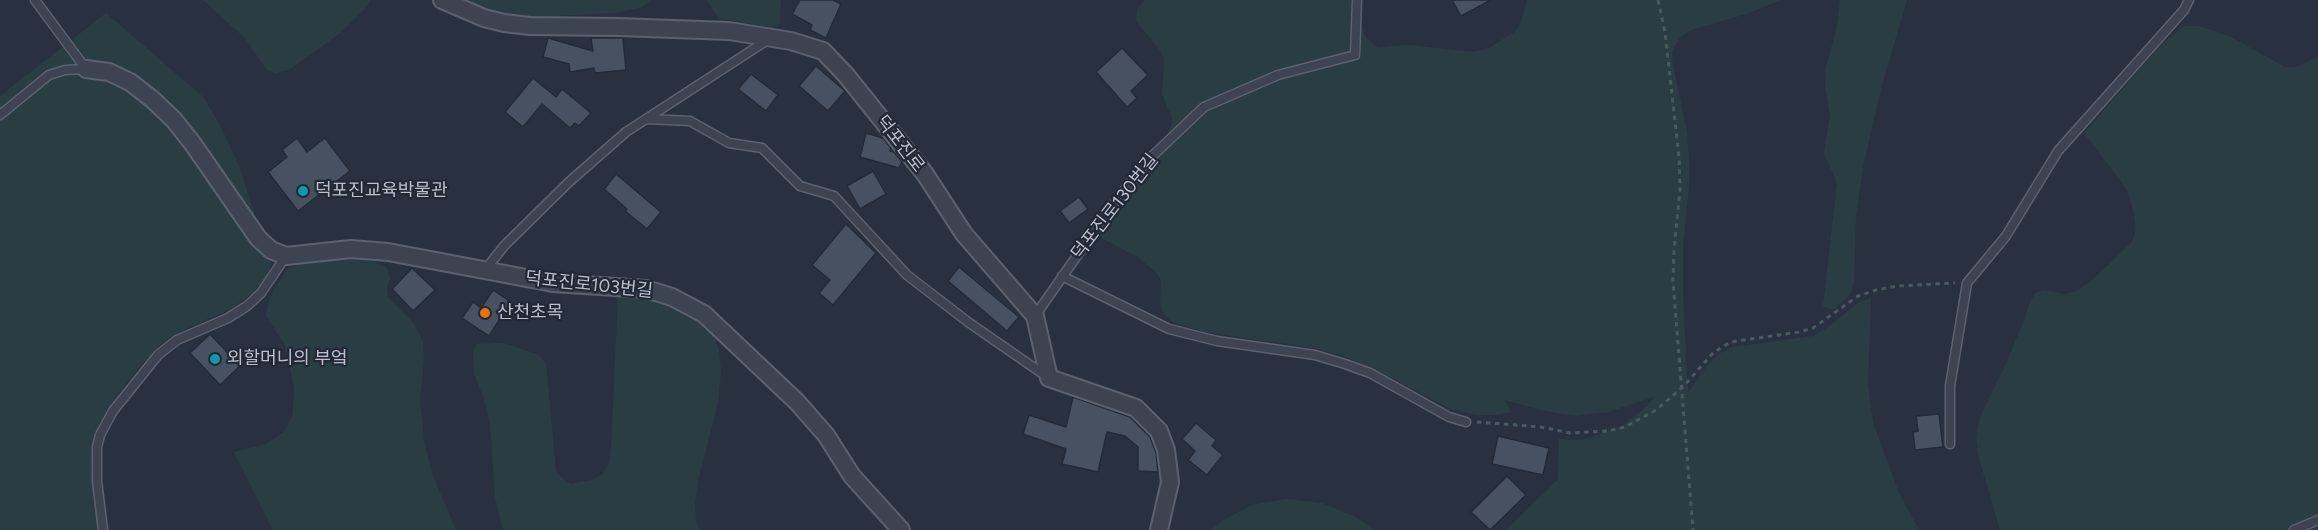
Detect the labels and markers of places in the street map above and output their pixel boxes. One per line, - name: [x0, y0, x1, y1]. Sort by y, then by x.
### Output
- place label: 덕포진교육박물관: [315, 180, 447, 202]
- marker: 덕포진교육박물관: [296, 184, 310, 198]
- place label: 산천초목: [497, 302, 563, 324]
- marker: 산천초목: [478, 306, 492, 320]
- place label: 외할머니의 부엌: [227, 348, 347, 370]
- marker: 외할머니의 부엌: [208, 352, 222, 366]

